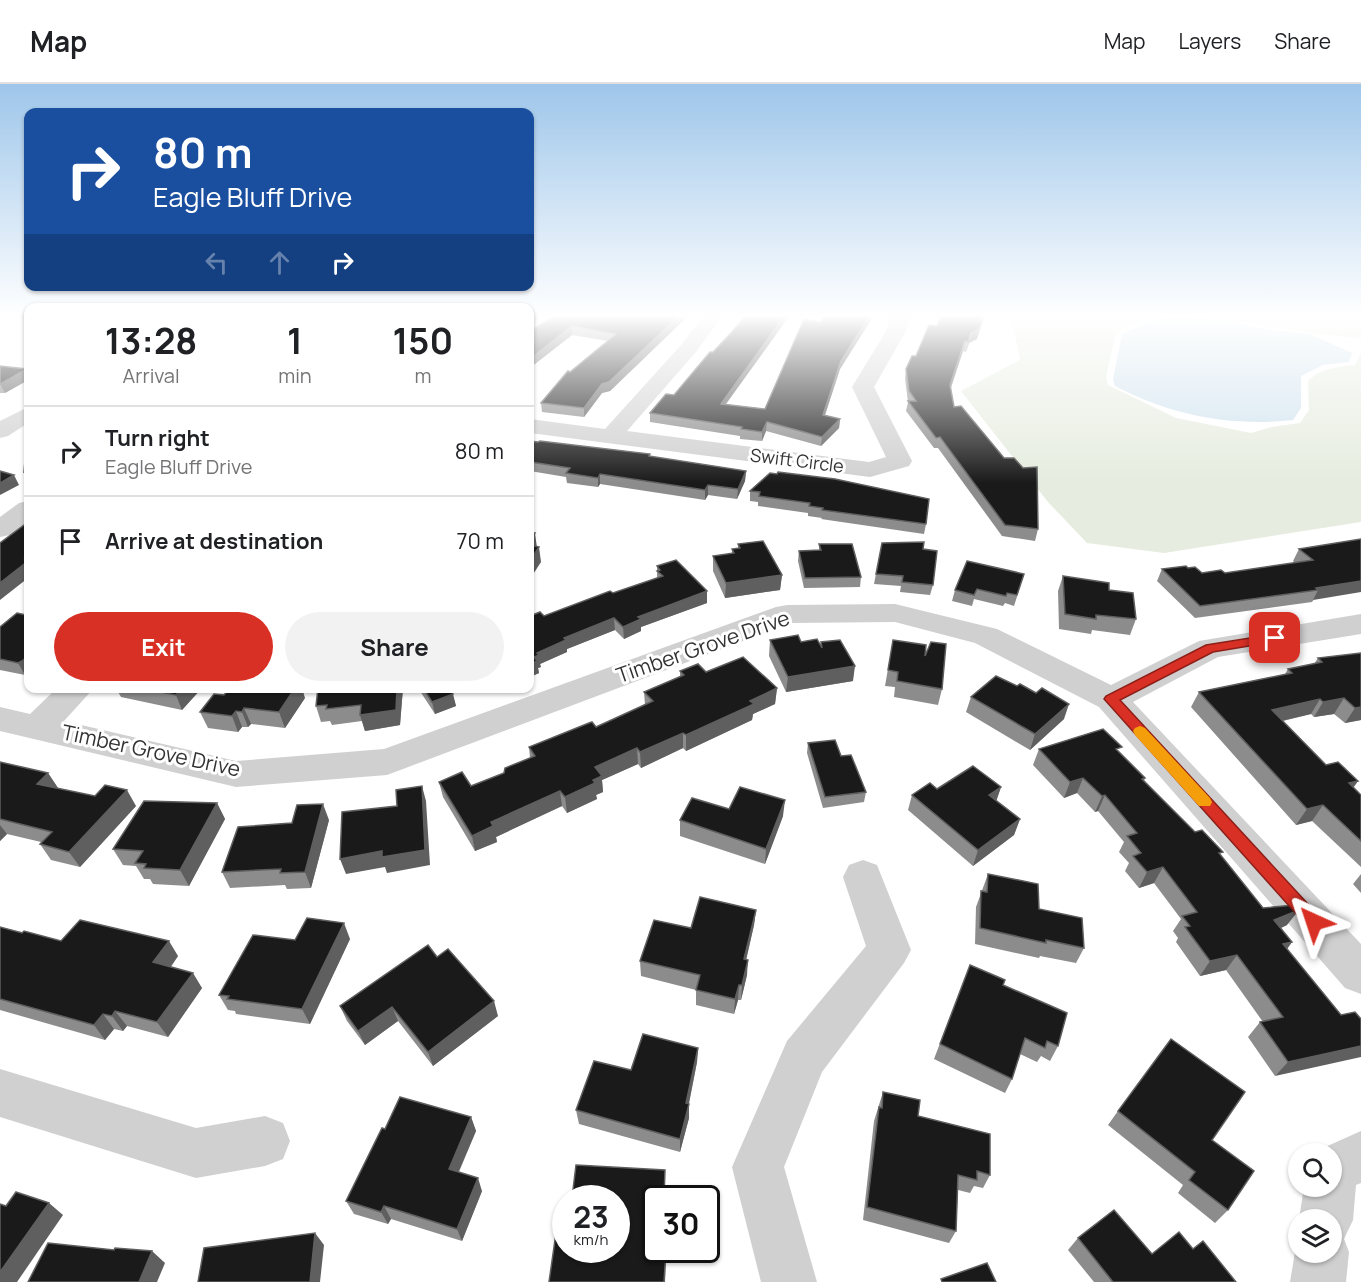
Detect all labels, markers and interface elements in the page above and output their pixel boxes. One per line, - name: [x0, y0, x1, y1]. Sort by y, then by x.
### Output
- text: Map: [30, 22, 87, 60]
- text: Map: [1104, 27, 1145, 55]
- text: Layers: [1178, 27, 1241, 55]
- text: Share: [1274, 27, 1331, 55]
- text: 80 m: [153, 123, 253, 181]
- icon: right: [54, 132, 132, 210]
- text: Eagle Bluff Drive: [153, 178, 352, 215]
- icon: left: [200, 246, 233, 279]
- icon: ahead: [263, 246, 296, 279]
- icon: right: [326, 246, 359, 279]
- text: 13:28: [105, 316, 197, 365]
- text: 1: [287, 316, 303, 365]
- text: 150: [393, 316, 453, 365]
- text: Arrival: [123, 362, 180, 389]
- text: min: [278, 362, 312, 389]
- text: m: [414, 362, 431, 389]
- text: Turn right: [105, 423, 210, 453]
- icon: right: [54, 435, 87, 468]
- text: 80 m: [455, 436, 504, 466]
- street label: Swift Circle: [749, 442, 845, 478]
- text: Eagle Bluff Drive: [105, 453, 253, 480]
- icon: arrive: [54, 525, 87, 558]
- text: Arrive at destination: [105, 526, 323, 556]
- text: 70 m: [456, 526, 504, 556]
- street label: Timber Grove Drive: [612, 603, 793, 689]
- button: Exit: [54, 612, 273, 681]
- button: Share: [285, 612, 504, 681]
- pin: [1249, 612, 1300, 663]
- icon: arrive: [1258, 621, 1291, 654]
- street label: Timber Grove Drive: [59, 717, 243, 783]
- position arrow: [1282, 890, 1346, 954]
- map controls: [1288, 1143, 1342, 1263]
- button: search: [1288, 1143, 1342, 1197]
- speed limit sign: 30: [642, 1185, 720, 1263]
- text: 23: [573, 1196, 609, 1237]
- button: layers: [1288, 1209, 1342, 1263]
- text: km/h: [574, 1229, 608, 1250]

